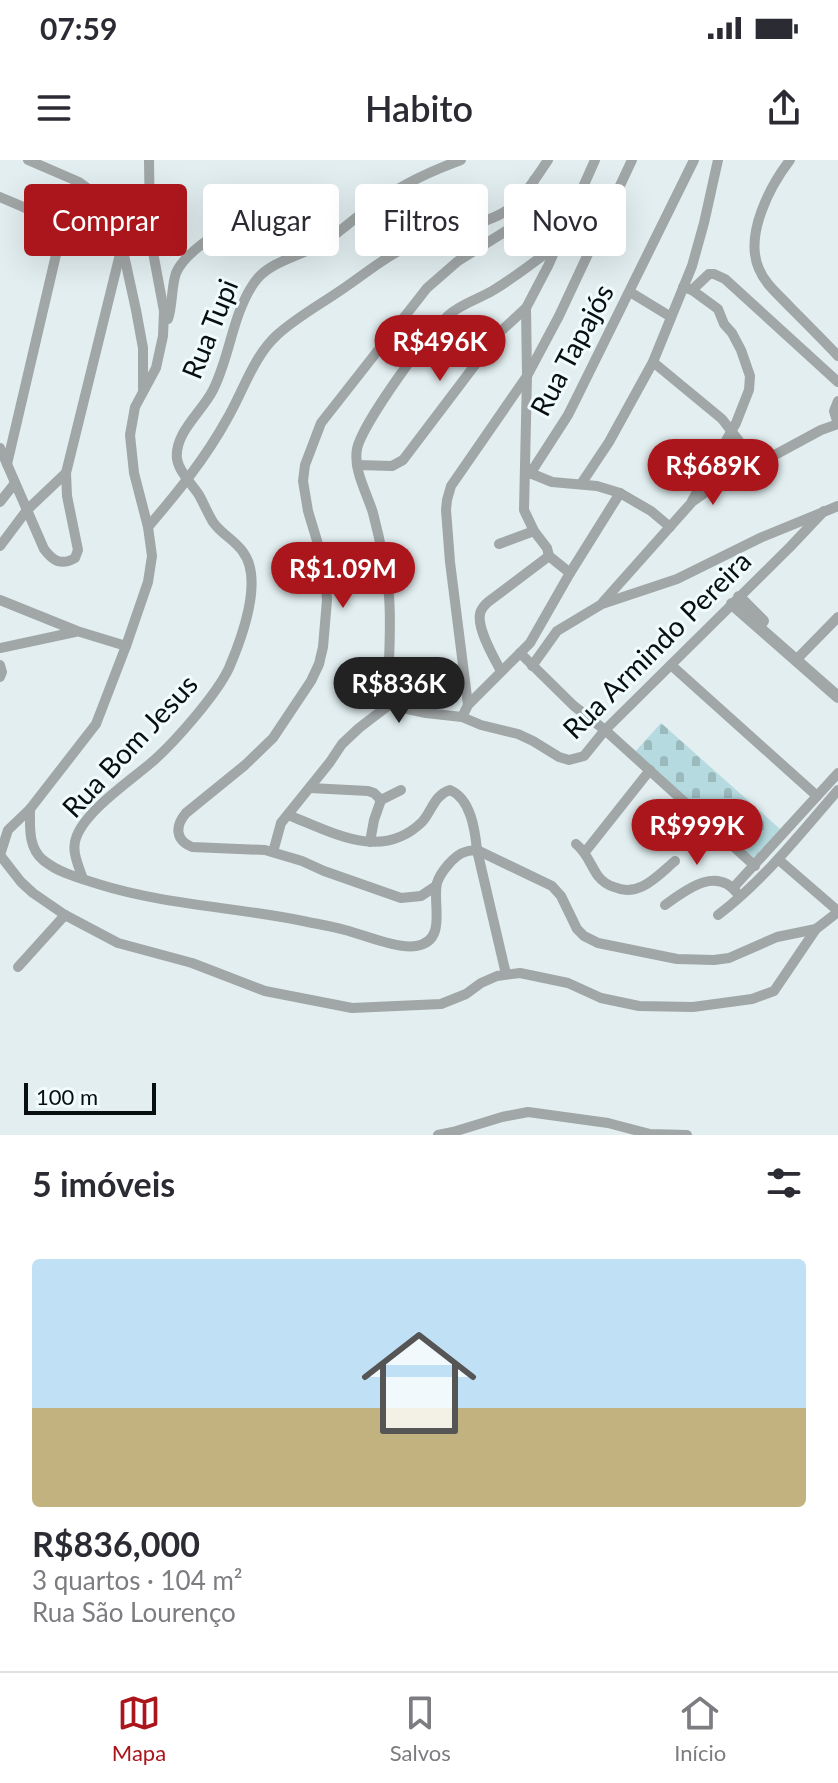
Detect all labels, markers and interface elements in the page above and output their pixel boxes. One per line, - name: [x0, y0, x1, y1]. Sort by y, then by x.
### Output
- text: 07:59: [40, 10, 117, 46]
- icon: menu: [32, 86, 76, 130]
- text: Habito: [365, 86, 473, 130]
- icon: share: [762, 86, 806, 130]
- chip: Comprar: [24, 184, 187, 256]
- chip: Alugar: [203, 184, 339, 256]
- chip: Filtros: [355, 184, 488, 256]
- chip: Novo: [504, 184, 626, 256]
- street label: Rua Tupi: [174, 274, 244, 383]
- street label: Rua Tapajós: [522, 278, 620, 421]
- pin: R$496K: [375, 315, 505, 383]
- text: R$496K: [393, 325, 487, 357]
- pin: R$689K: [648, 439, 778, 507]
- text: R$689K: [666, 449, 760, 481]
- pin: R$1.09M: [269, 542, 417, 610]
- street label: Rua Armindo Pereira: [555, 543, 757, 745]
- text: R$1.09M: [289, 552, 397, 584]
- pin: R$836K: [334, 657, 464, 725]
- street label: Rua Bom Jesus: [55, 667, 204, 824]
- text: R$836K: [352, 667, 446, 699]
- pin: R$999K: [632, 799, 762, 867]
- text: R$999K: [650, 809, 744, 841]
- scale bar: [24, 1079, 156, 1115]
- text: 100 m: [36, 1083, 98, 1110]
- icon: filters: [762, 1161, 806, 1205]
- text: 5 imóveis: [32, 1163, 175, 1204]
- icon: home: [347, 1311, 491, 1455]
- text: R$836,000: [32, 1523, 200, 1564]
- text: 3 quartos · 104 m²: [32, 1564, 242, 1596]
- text: Rua São Lourenço: [32, 1596, 236, 1628]
- tab: Mapa: [112, 1691, 166, 1766]
- tab: Salvos: [390, 1691, 451, 1766]
- tab: Início: [674, 1691, 726, 1766]

